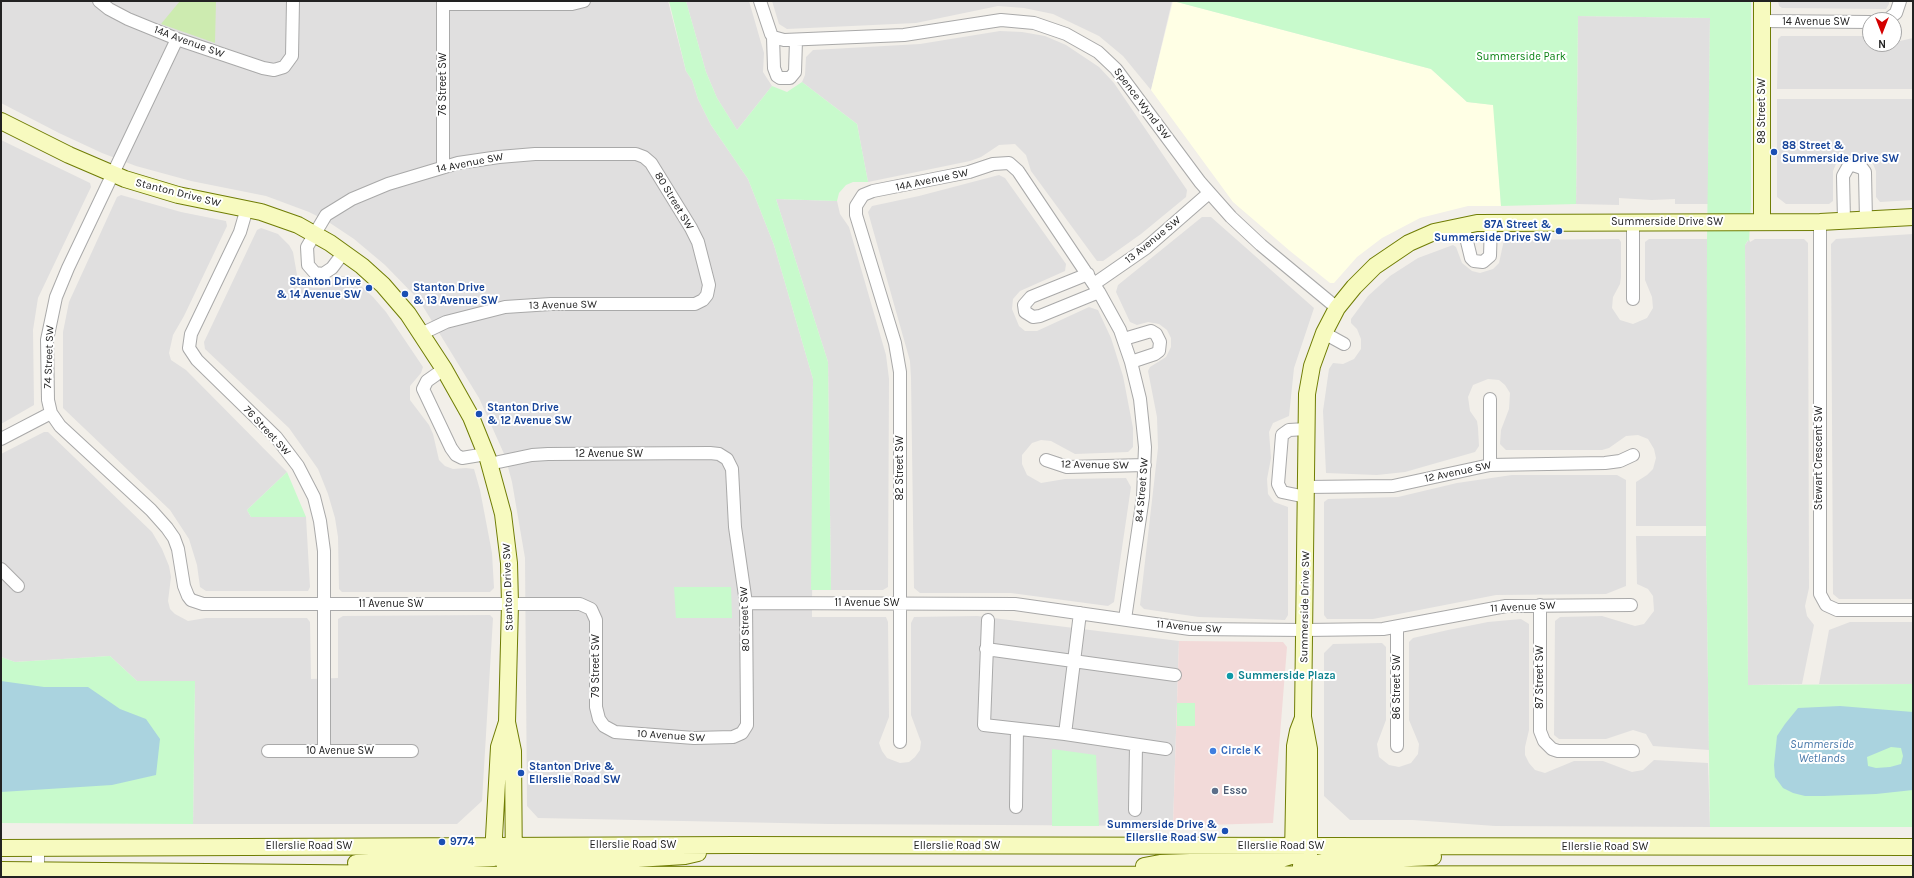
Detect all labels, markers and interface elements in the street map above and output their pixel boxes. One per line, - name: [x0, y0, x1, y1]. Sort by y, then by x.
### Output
- north arrow: [1862, 12, 1902, 52]
- street label: 14 Avenue SW: [1782, 15, 1850, 29]
- street label: 14A Avenue SW: [152, 23, 226, 61]
- text: N: [1878, 37, 1886, 50]
- park label: Summerside Park: [1476, 50, 1566, 64]
- street label: 76 Street SW: [436, 52, 450, 116]
- street label: Spence Wynd SW: [1111, 65, 1173, 143]
- street label: 88 Street SW: [1755, 78, 1769, 144]
- place label: 88 Street & Summerside Drive SW: [1782, 139, 1899, 165]
- marker: 88 Street & Summerside Drive SW: [1769, 147, 1779, 157]
- street label: 14 Avenue SW: [436, 150, 504, 176]
- street label: 14A Avenue SW: [894, 166, 970, 194]
- street label: 80 Street SW: [652, 170, 696, 232]
- street label: Stanton Drive SW: [134, 176, 222, 210]
- street label: 13 Avenue SW: [1122, 213, 1184, 267]
- street label: Summerside Drive SW: [1611, 215, 1723, 229]
- place label: 87A Street & Summerside Drive SW: [1434, 218, 1551, 244]
- marker: 87A Street & Summerside Drive SW: [1554, 226, 1564, 236]
- place label: Stanton Drive & 14 Avenue SW: [276, 275, 361, 301]
- place label: Stanton Drive & 13 Avenue SW: [413, 281, 498, 307]
- marker: Stanton Drive & 14 Avenue SW: [364, 283, 374, 293]
- marker: Stanton Drive & 13 Avenue SW: [400, 289, 410, 299]
- street label: 13 Avenue SW: [529, 298, 597, 312]
- street label: 74 Street SW: [41, 325, 57, 389]
- place label: Stanton Drive & 12 Avenue SW: [487, 401, 572, 427]
- street label: 76 Street SW: [241, 403, 293, 459]
- street label: Stewart Crescent SW: [1812, 406, 1826, 510]
- marker: Stanton Drive & 12 Avenue SW: [474, 409, 484, 419]
- street label: 82 Street SW: [893, 435, 907, 501]
- street label: 12 Avenue SW: [575, 447, 643, 461]
- street label: 84 Street SW: [1133, 457, 1151, 523]
- street label: 12 Avenue SW: [1061, 458, 1129, 472]
- street label: 12 Avenue SW: [1423, 458, 1493, 486]
- street label: Stanton Drive SW: [500, 543, 516, 631]
- street label: Summerside Drive SW: [1297, 551, 1313, 663]
- street label: 80 Street SW: [737, 586, 753, 652]
- street label: 11 Avenue SW: [834, 596, 900, 610]
- street label: 11 Avenue SW: [358, 597, 424, 611]
- street label: 11 Avenue SW: [1490, 599, 1556, 615]
- street label: 11 Avenue SW: [1156, 618, 1222, 636]
- street label: 79 Street SW: [589, 634, 603, 698]
- street label: 87 Street SW: [1533, 645, 1547, 709]
- street label: 86 Street SW: [1390, 655, 1404, 719]
- place label: Summerside Plaza: [1238, 669, 1336, 683]
- marker: Summerside Plaza: [1225, 671, 1235, 681]
- street label: 10 Avenue SW: [637, 727, 705, 745]
- water label: Summerside Wetlands: [1790, 738, 1854, 766]
- street label: 10 Avenue SW: [306, 744, 374, 758]
- place label: Circle K: [1221, 744, 1261, 758]
- marker: Circle K: [1208, 746, 1218, 756]
- place label: Stanton Drive & Ellerslie Road SW: [529, 760, 620, 786]
- marker: Stanton Drive & Ellerslie Road SW: [516, 768, 526, 778]
- place label: Esso: [1223, 784, 1247, 798]
- marker: Esso: [1210, 786, 1220, 796]
- place label: Summerside Drive & Ellerslie Road SW: [1107, 818, 1217, 844]
- marker: Summerside Drive & Ellerslie Road SW: [1220, 826, 1230, 836]
- place label: 9774: [450, 835, 474, 849]
- marker: 9774: [437, 837, 447, 847]
- street label: Ellerslie Road SW: [590, 838, 676, 852]
- street label: Ellerslie Road SW: [266, 839, 352, 853]
- street label: Ellerslie Road SW: [914, 839, 1000, 853]
- street label: Ellerslie Road SW: [1238, 839, 1324, 853]
- street label: Ellerslie Road SW: [1562, 840, 1648, 854]

